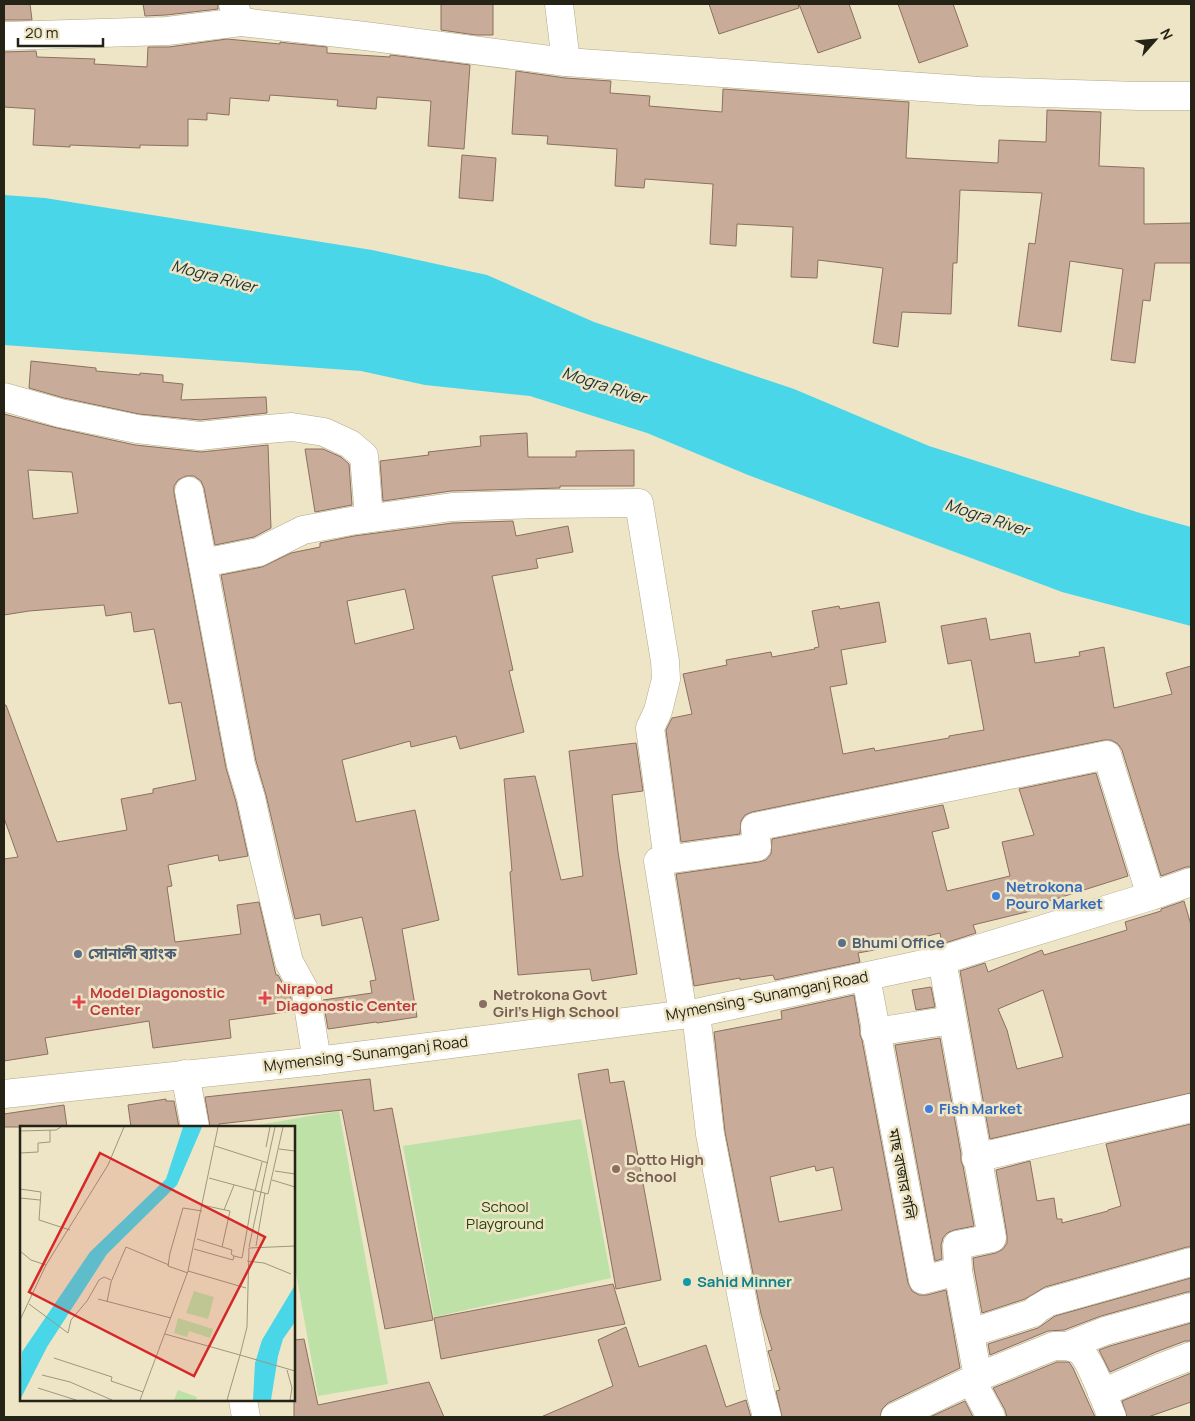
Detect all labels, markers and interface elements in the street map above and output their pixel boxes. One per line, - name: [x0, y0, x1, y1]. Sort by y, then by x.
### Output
- scale bar: [18, 15, 102, 47]
- north arrow: [1130, 15, 1180, 65]
- text: 20 m: [25, 22, 58, 43]
- text: N: [1156, 25, 1178, 43]
- water label: Mogra River: [169, 254, 261, 298]
- water label: Mogra River: [559, 361, 651, 410]
- water label: Mogra River: [942, 493, 1034, 542]
- place label: Netrokona Pouro Market: [1006, 876, 1103, 914]
- marker: Netrokona Pouro Market: [990, 890, 1002, 902]
- place label: Bhumi Office: [852, 932, 945, 953]
- marker: Bhumi Office: [836, 937, 848, 949]
- place label: সোনালী ব্যাংক: [88, 943, 177, 964]
- marker: সোনালী ব্যাংক: [72, 948, 84, 960]
- street label: Mymensing -Sunamganj Road: [664, 966, 870, 1025]
- place label: Nirapod Diagonostic Center: [276, 978, 417, 1016]
- place label: Model Diagonostic Center: [90, 982, 226, 1020]
- place label: Netrokona Govt Girl's High School: [493, 984, 619, 1022]
- marker: Nirapod Diagonostic Center: [258, 991, 272, 1005]
- marker: Model Diagonostic Center: [72, 995, 86, 1009]
- marker: Netrokona Govt Girl's High School: [477, 998, 489, 1010]
- street label: Mymensing -Sunamganj Road: [263, 1031, 469, 1076]
- place label: Fish Market: [939, 1098, 1022, 1119]
- marker: Fish Market: [923, 1103, 935, 1115]
- inset map: [20, 1126, 295, 1401]
- street label: মাছ বাজার গলি: [883, 1126, 922, 1222]
- place label: Dotto High School: [626, 1149, 704, 1187]
- marker: Dotto High School: [610, 1163, 622, 1175]
- park label: School Playground: [466, 1196, 544, 1234]
- place label: Sahid Minner: [697, 1271, 792, 1292]
- marker: Sahid Minner: [681, 1276, 693, 1288]

